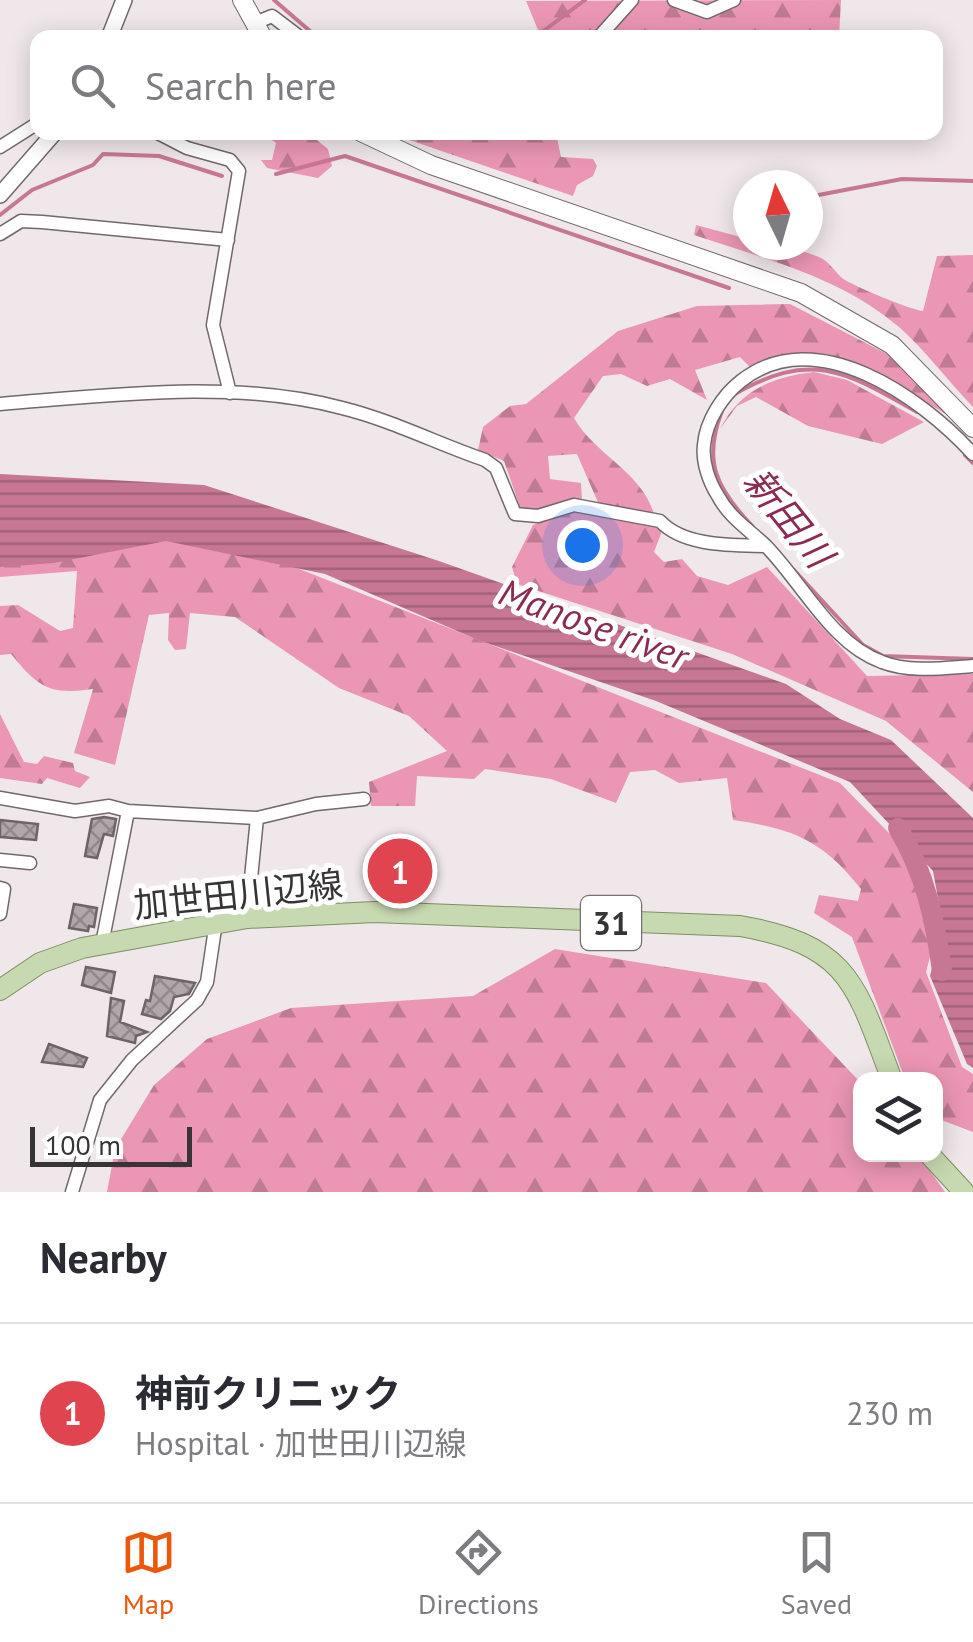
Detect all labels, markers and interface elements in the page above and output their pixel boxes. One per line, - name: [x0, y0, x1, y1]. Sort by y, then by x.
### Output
- search box: [30, 30, 943, 140]
- icon: search: [65, 58, 120, 113]
- text: Search here: [145, 61, 337, 110]
- north arrow: [733, 170, 823, 260]
- water label: 新田川: [734, 457, 846, 580]
- your location: [557, 520, 608, 571]
- water label: Manose river: [493, 566, 698, 681]
- pin: 1: [368, 834, 432, 908]
- street label: 加世田川辺線: [131, 860, 345, 928]
- road number: 31: [581, 896, 641, 950]
- map controls: [853, 1072, 943, 1162]
- button: layers: [853, 1072, 943, 1162]
- scale bar: [30, 1122, 192, 1166]
- text: 100 m: [45, 1126, 121, 1163]
- text: Nearby: [40, 1230, 167, 1285]
- text: 神前クリニック: [135, 1368, 401, 1417]
- text: 1: [63, 1392, 82, 1434]
- text: 230 m: [846, 1392, 933, 1434]
- text: Hospital · 加世田川辺線: [135, 1422, 467, 1464]
- tab: Map: [121, 1525, 176, 1622]
- tab: Directions: [418, 1525, 539, 1622]
- tab: Saved: [781, 1525, 852, 1622]

